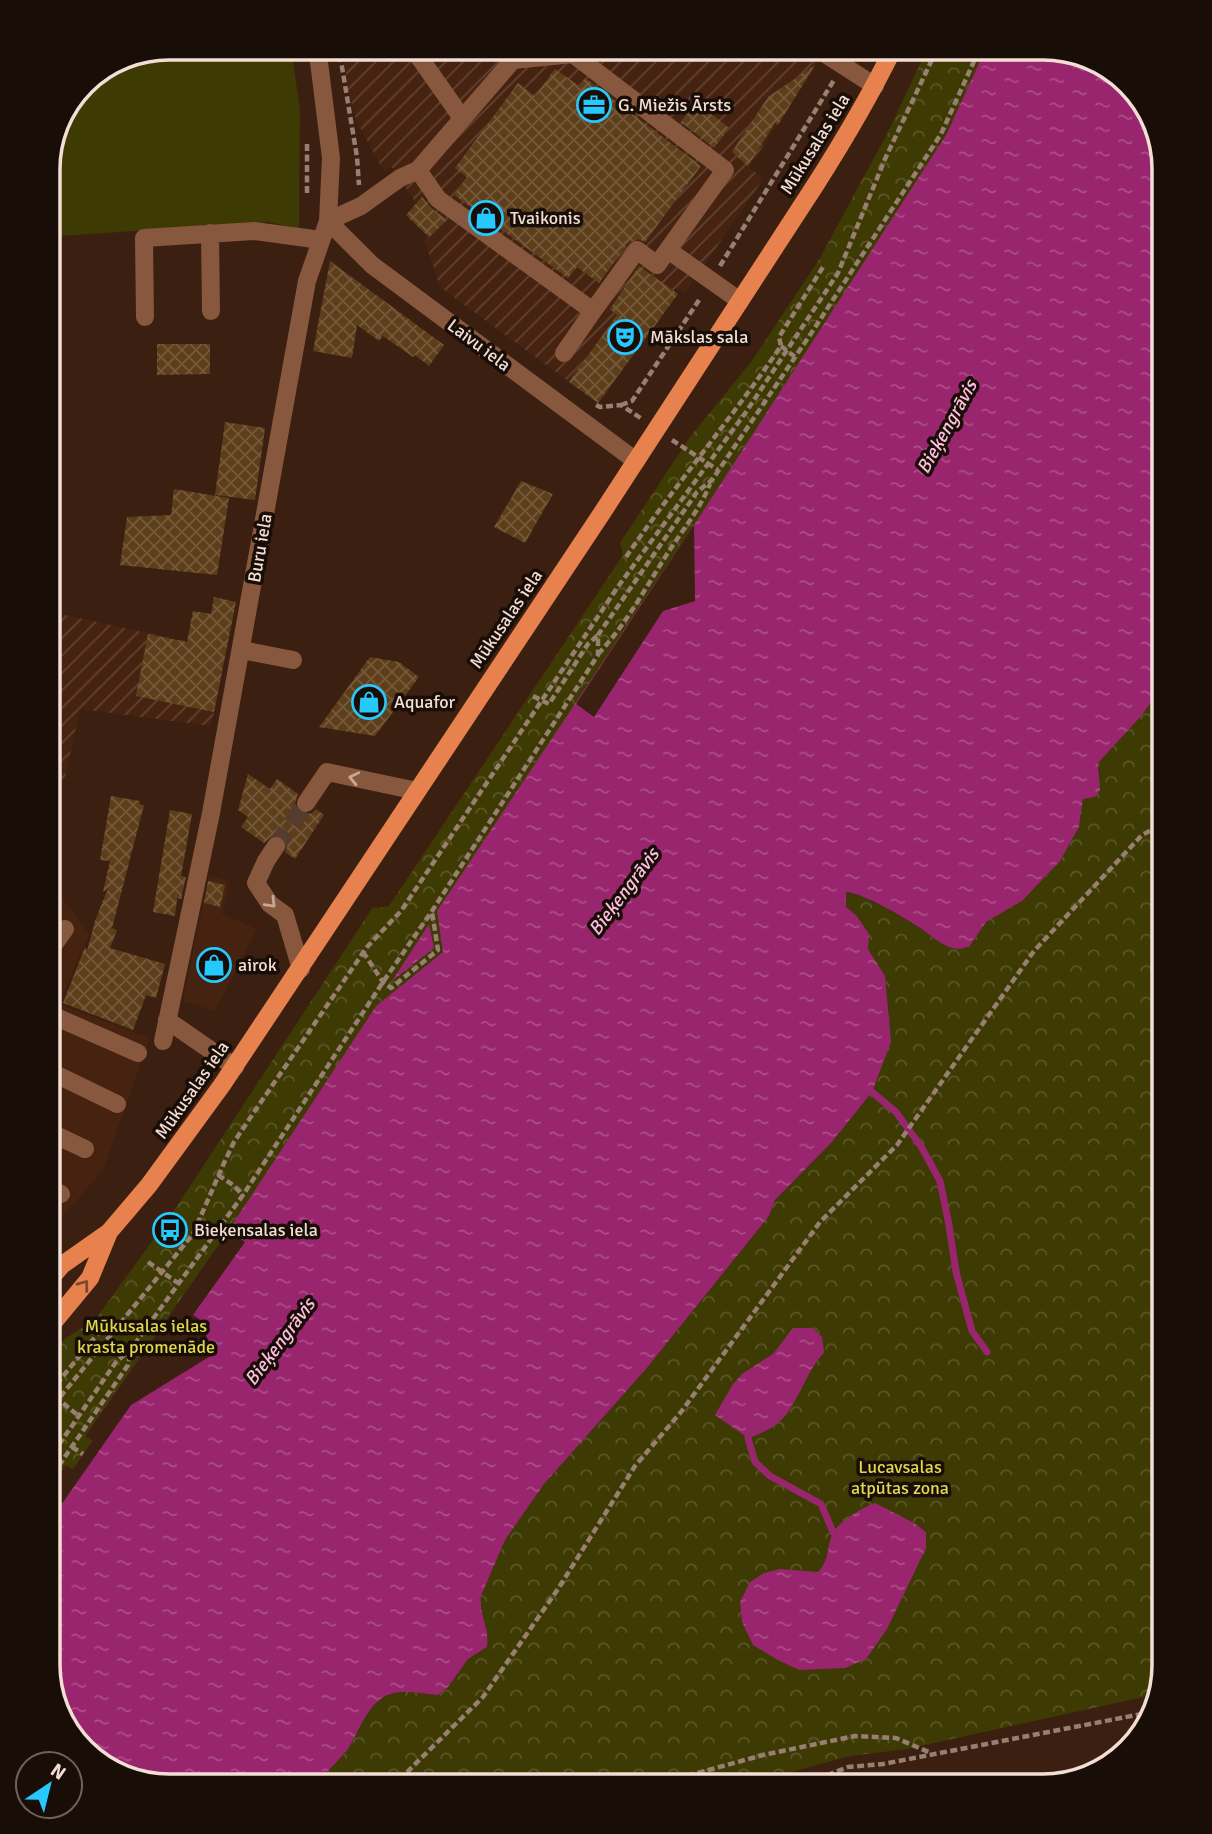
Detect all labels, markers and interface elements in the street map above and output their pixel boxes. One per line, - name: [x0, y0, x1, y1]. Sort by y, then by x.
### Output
- office icon: G. Miežis Ārsts: [575, 86, 613, 124]
- street label: Mūkusalas iela: [775, 90, 855, 198]
- place label: G. Miežis Ārsts: [618, 94, 731, 116]
- shop icon: Tvaikonis: [467, 199, 505, 237]
- place label: Tvaikonis: [510, 207, 581, 229]
- street label: Laivu iela: [443, 314, 515, 376]
- theatre icon: Mākslas sala: [606, 318, 644, 356]
- place label: Mākslas sala: [650, 326, 748, 348]
- water label: Bieķengrāvis: [911, 375, 983, 478]
- street label: Buru iela: [243, 512, 277, 584]
- street label: Mūkusalas iela: [465, 565, 547, 673]
- shop icon: Aquafor: [350, 683, 388, 721]
- place label: Aquafor: [394, 691, 456, 713]
- one-way arrow: [348, 772, 360, 787]
- water label: Bieķengrāvis: [583, 842, 666, 940]
- one-way arrow: [263, 895, 276, 908]
- shop icon: airok: [195, 946, 233, 984]
- place label: airok: [238, 954, 277, 976]
- street label: Mūkusalas iela: [150, 1037, 234, 1143]
- bus stop icon: Bieķensalas iela: [151, 1211, 189, 1249]
- place label: Bieķensalas iela: [194, 1219, 318, 1241]
- one-way arrow: [76, 1280, 88, 1292]
- water label: Bieķengrāvis: [239, 1292, 322, 1390]
- park label: Mūkusalas ielas krasta promenāde: [77, 1315, 215, 1358]
- park label: Lucavsalas atpūtas zona: [851, 1456, 949, 1499]
- north arrow: [14, 1750, 84, 1820]
- text: N: [46, 1758, 70, 1786]

